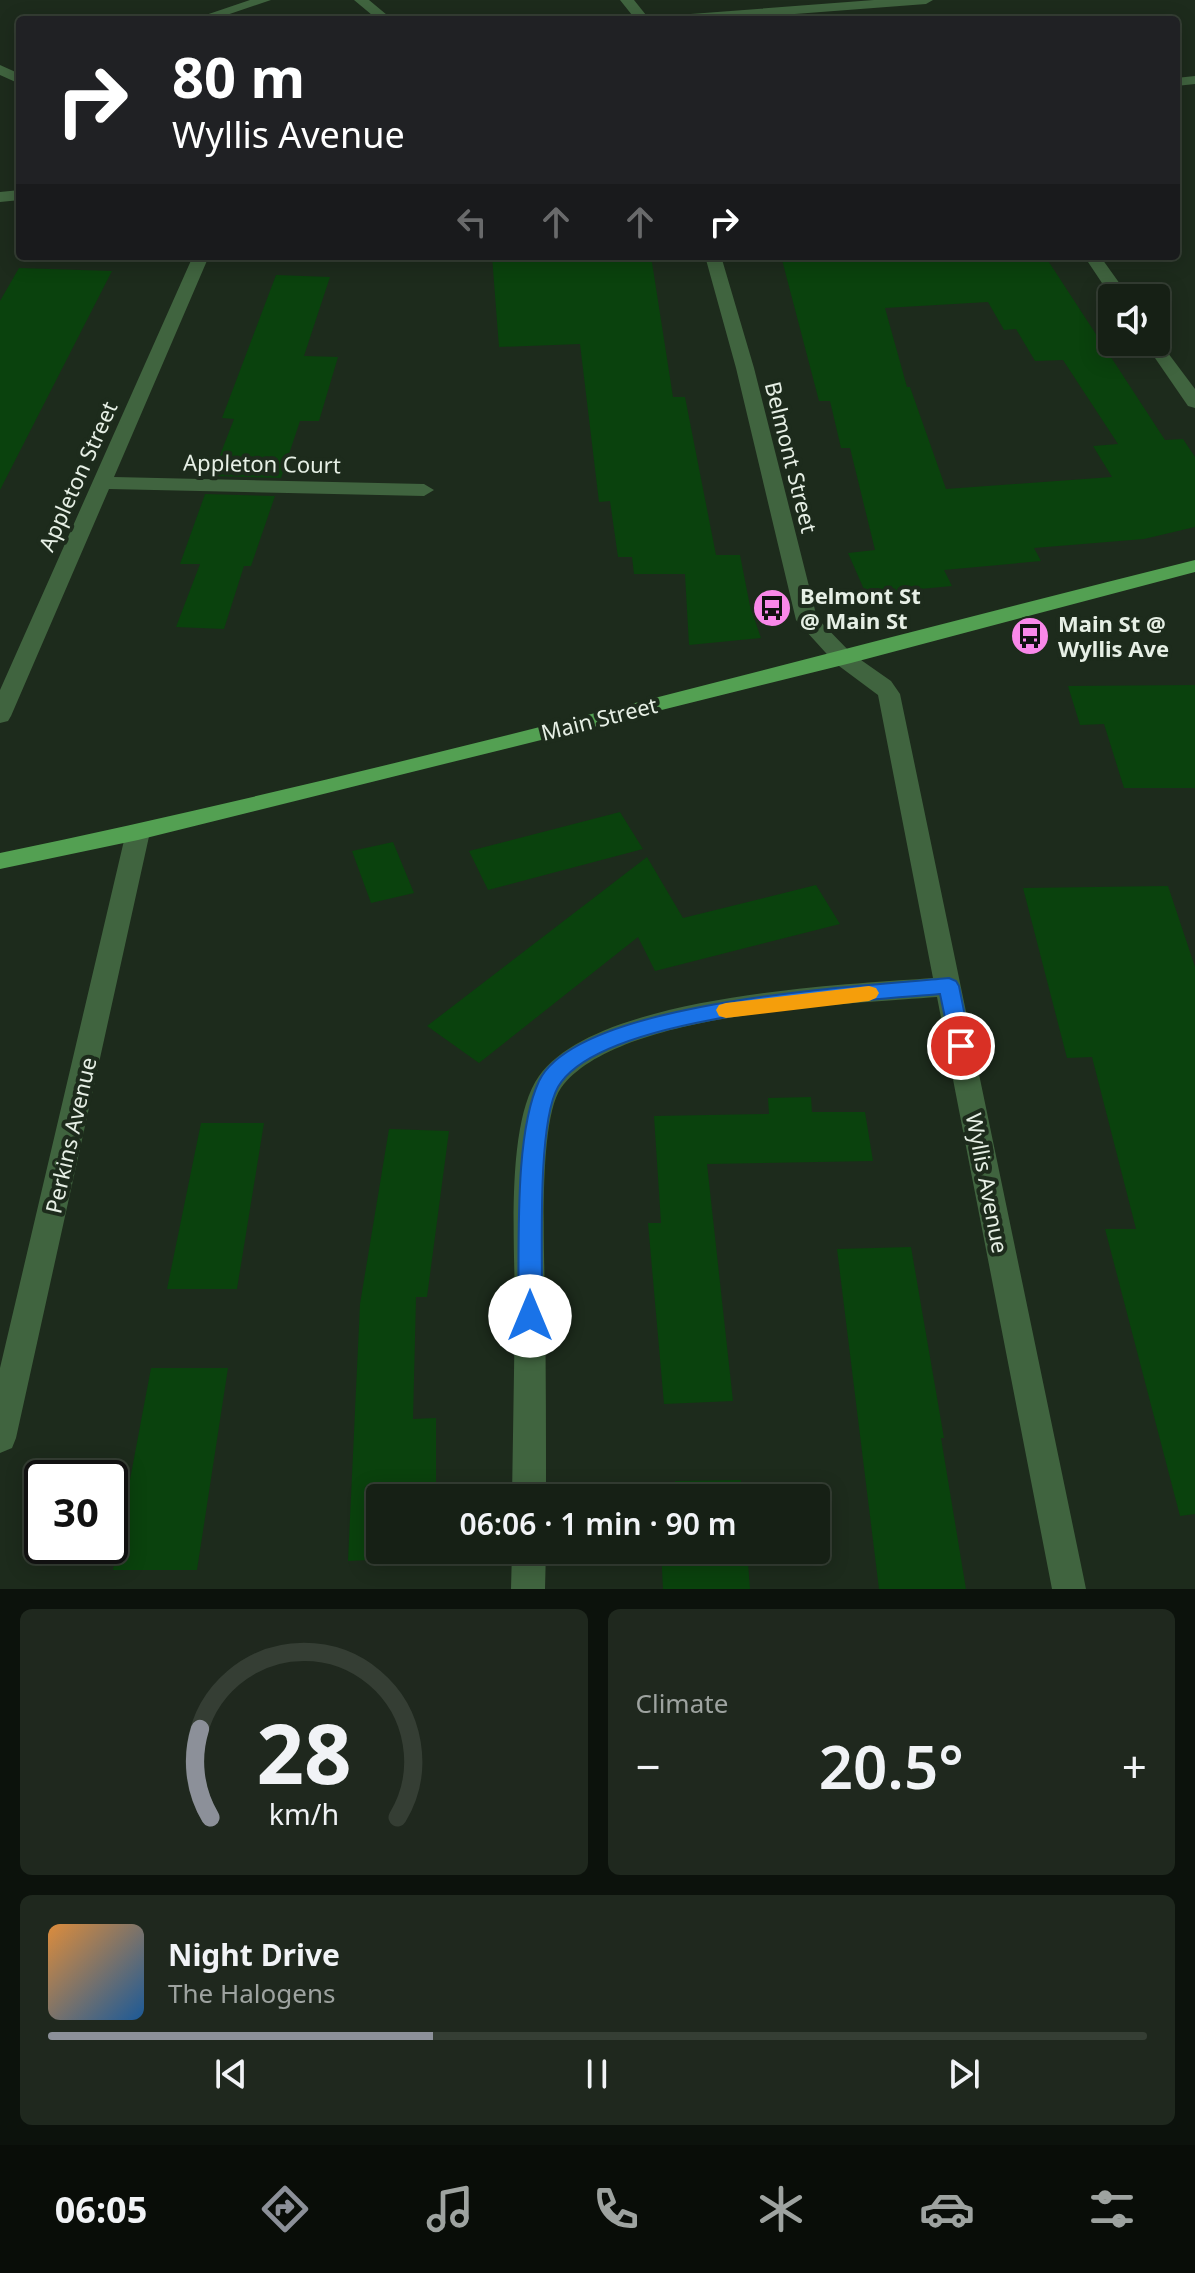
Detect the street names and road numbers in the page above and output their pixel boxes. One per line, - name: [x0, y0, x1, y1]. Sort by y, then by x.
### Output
- street label: Belmont Street: [759, 378, 825, 536]
- street label: Appleton Street: [31, 396, 124, 556]
- street label: Appleton Court: [183, 447, 341, 479]
- street label: Main Street: [538, 689, 660, 747]
- street label: Perkins Avenue: [37, 1054, 103, 1216]
- street label: Wyllis Avenue: [960, 1110, 1016, 1256]

